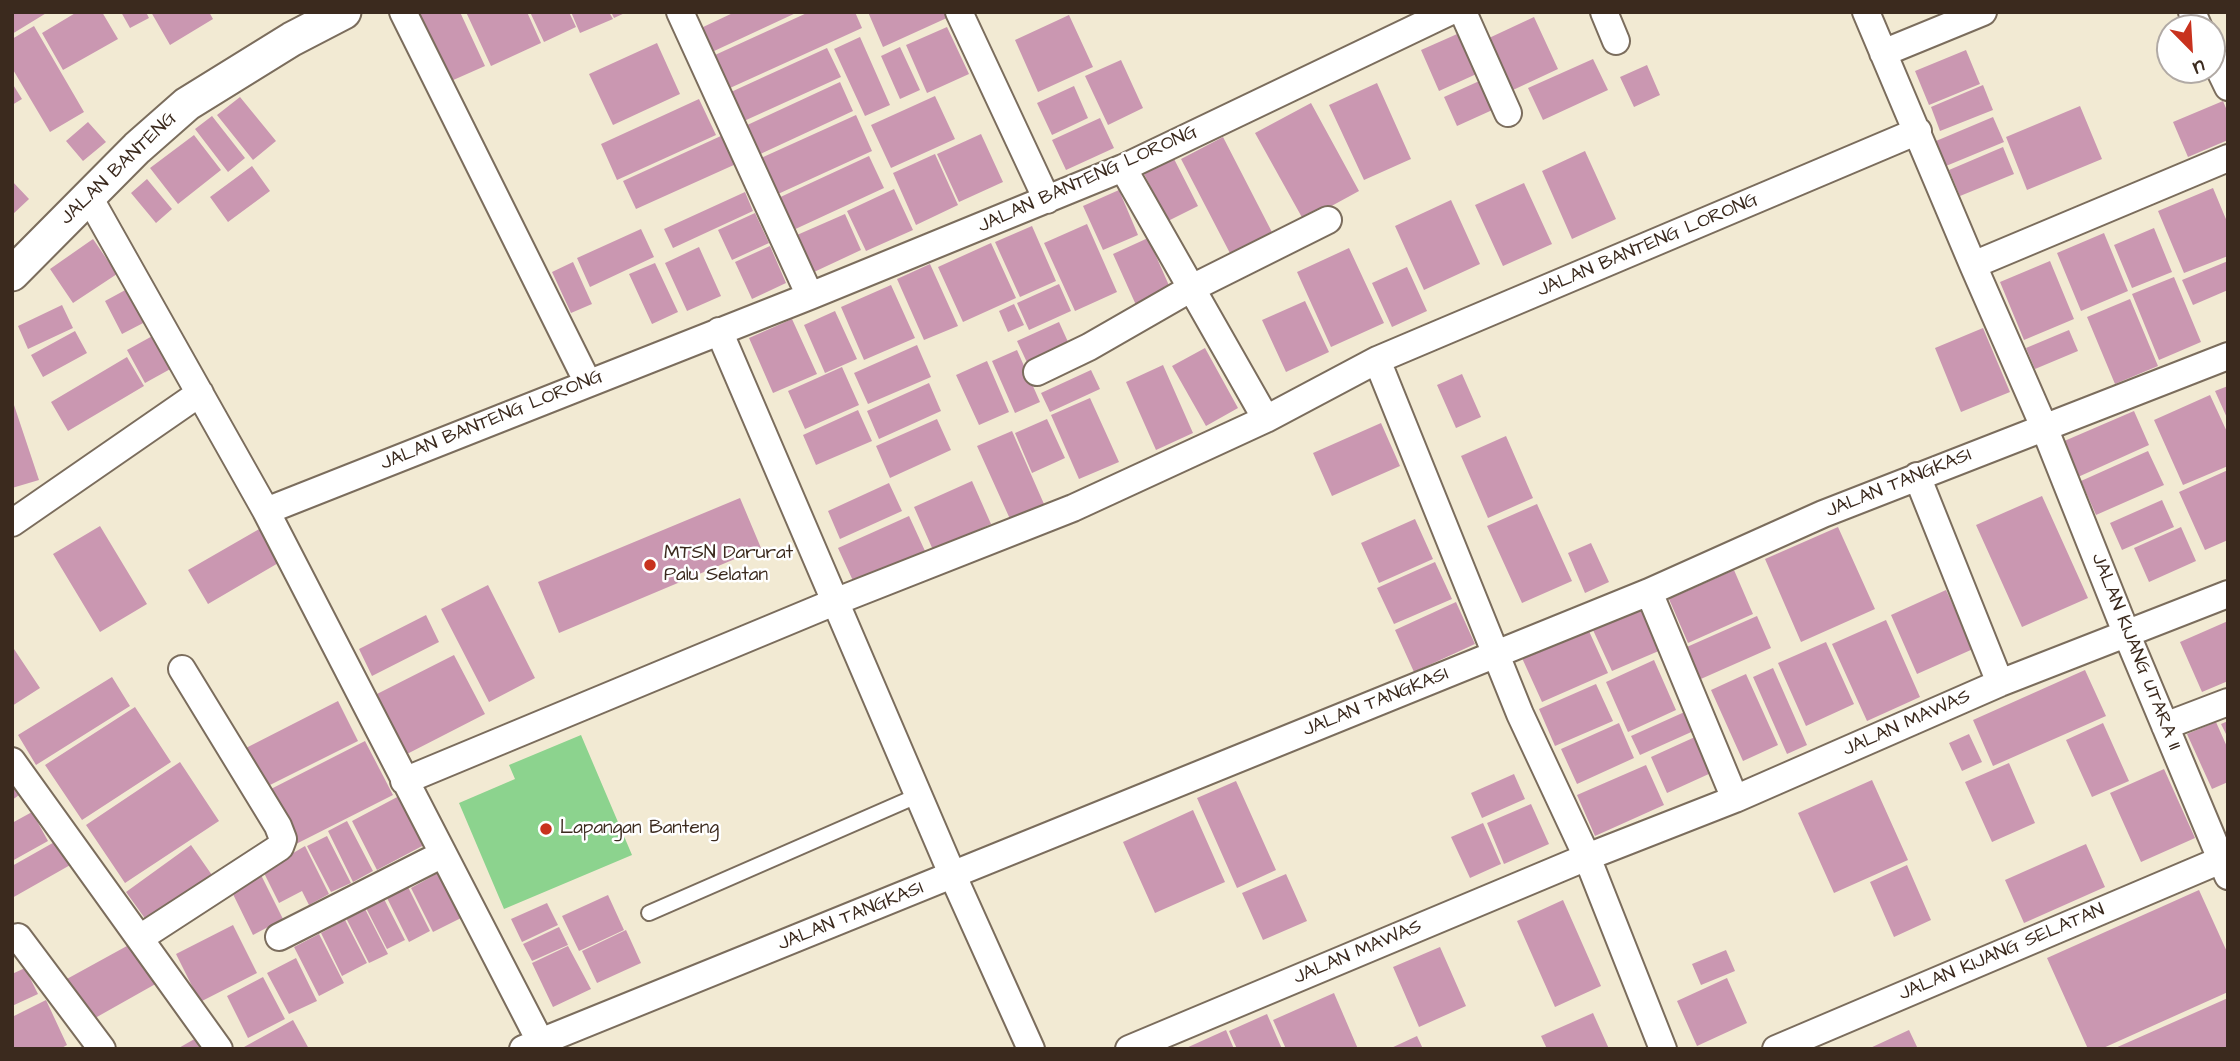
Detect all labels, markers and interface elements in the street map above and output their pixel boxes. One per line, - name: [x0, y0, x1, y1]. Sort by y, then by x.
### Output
- north arrow: [2156, 14, 2226, 84]
- text: U: [2189, 52, 2209, 81]
- street label: JALAN BANTENG: [56, 108, 182, 230]
- street label: JALAN BANTENG LORONG: [975, 121, 1201, 239]
- street label: JALAN BANTENG LORONG: [1534, 189, 1762, 303]
- street label: JALAN BANTENG LORONG: [378, 366, 606, 476]
- street label: JALAN TANGKASI: [1823, 444, 1975, 524]
- place label: MTSN Darurat Palu Selatan: [664, 543, 793, 587]
- street label: JALAN KIJANG UTARA II: [2085, 550, 2185, 754]
- marker: MTSN Darurat Palu Selatan: [642, 557, 658, 573]
- street label: JALAN TANGKASI: [1300, 663, 1452, 743]
- street label: JALAN MAWAS: [1840, 686, 1974, 762]
- place label: Lapangan Banteng: [560, 818, 719, 840]
- marker: Lapangan Banteng: [538, 821, 554, 837]
- street label: JALAN TANGKASI: [775, 877, 927, 957]
- street label: JALAN KIJANG SELATAN: [1896, 899, 2108, 1007]
- street label: JALAN MAWAS: [1290, 916, 1426, 990]

